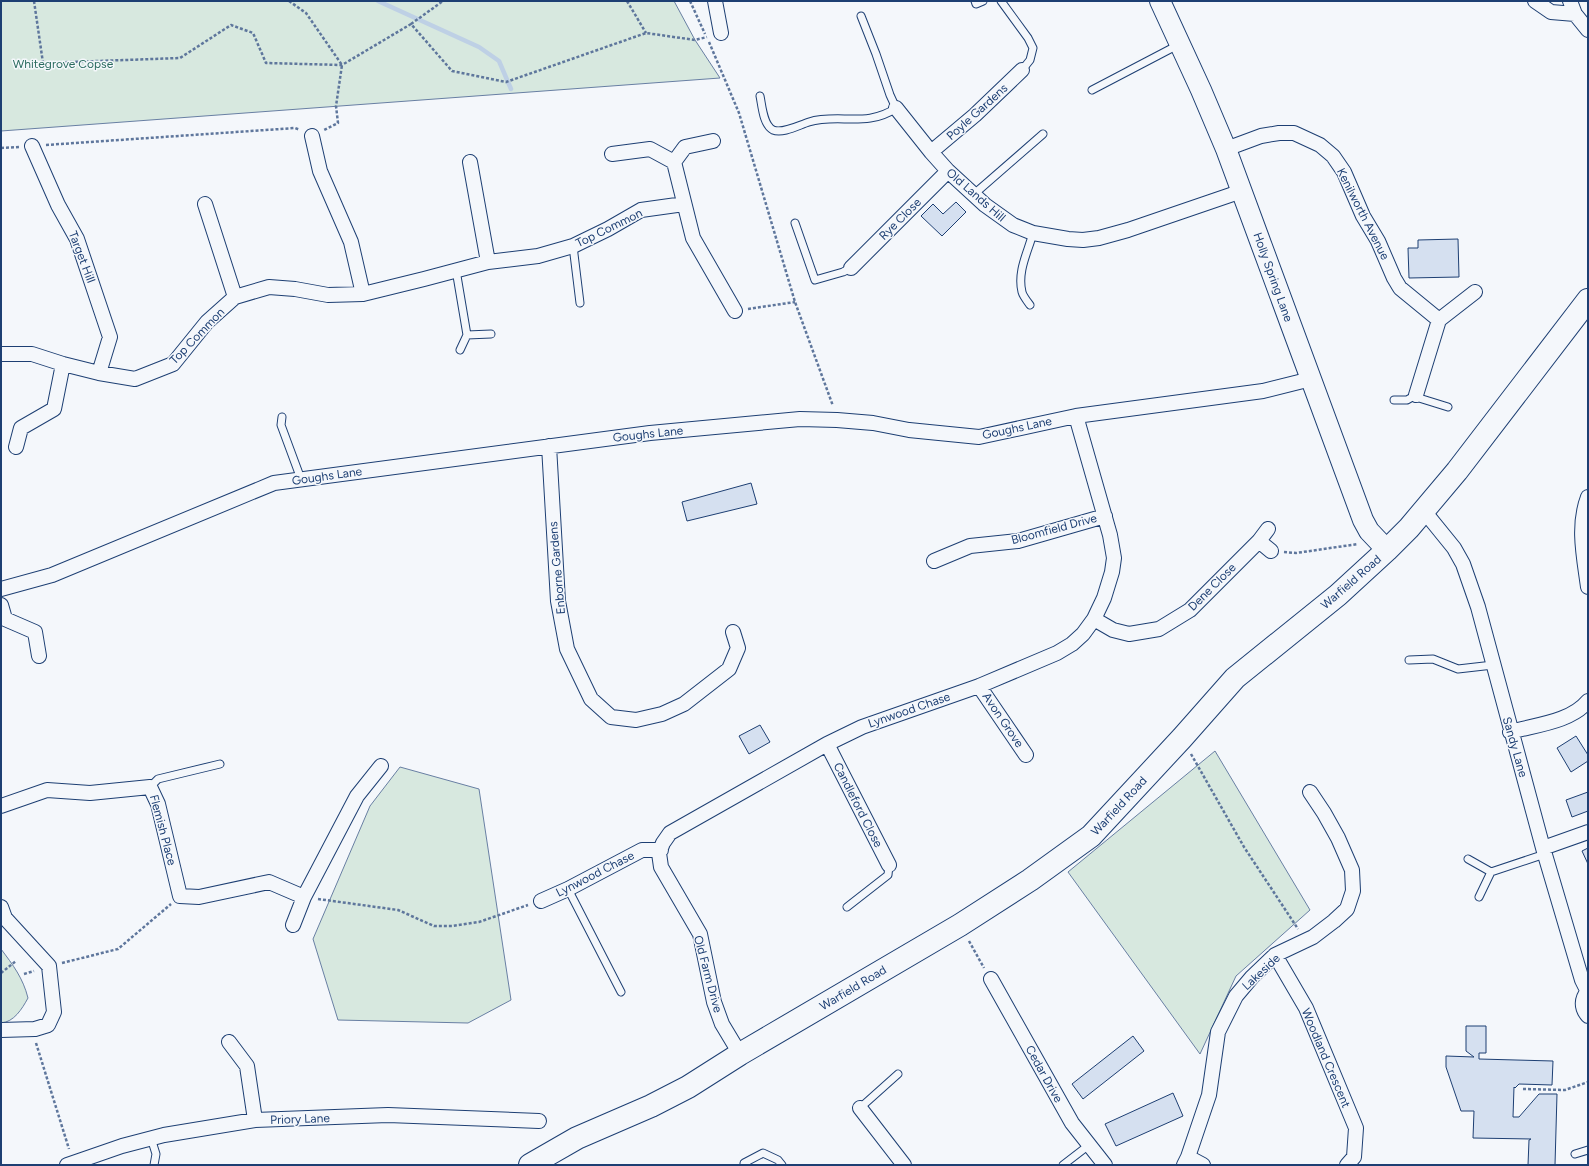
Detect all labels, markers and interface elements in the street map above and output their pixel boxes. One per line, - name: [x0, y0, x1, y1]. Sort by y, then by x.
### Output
- park label: Whitegrove Copse: [13, 57, 114, 71]
- street label: Poyle Gardens: [944, 81, 1011, 143]
- street label: Old Lands Hill: [944, 166, 1008, 224]
- street label: Kenilworth Avenue: [1334, 166, 1392, 263]
- street label: Rye Close: [876, 195, 924, 243]
- street label: Top Common: [573, 206, 645, 250]
- street label: Target Hill: [66, 229, 98, 285]
- street label: Holly Spring Lane: [1250, 230, 1296, 324]
- street label: Top Common: [167, 305, 227, 367]
- street label: Goughs Lane: [981, 414, 1053, 442]
- street label: Goughs Lane: [612, 423, 684, 445]
- street label: Goughs Lane: [291, 464, 363, 488]
- street label: Bloomfield Drive: [1010, 511, 1099, 547]
- street label: Enborne Gardens: [546, 521, 568, 615]
- street label: Warfield Road: [1318, 552, 1384, 612]
- street label: Dene Close: [1185, 560, 1239, 614]
- street label: Lynwood Chase: [866, 689, 952, 731]
- street label: Avon Grove: [979, 690, 1027, 751]
- street label: Sandy Lane: [1500, 715, 1530, 779]
- street label: Candleford Close: [831, 760, 886, 850]
- street label: Warfield Road: [1088, 774, 1150, 838]
- street label: Flemish Place: [147, 793, 179, 867]
- street label: Lynwood Chase: [554, 848, 637, 900]
- street label: Old Farm Drive: [691, 934, 725, 1015]
- street label: Lakeside: [1239, 951, 1283, 993]
- street label: Warfield Road: [817, 963, 889, 1013]
- street label: Woodland Crescent: [1299, 1006, 1353, 1110]
- street label: Cedar Drive: [1023, 1043, 1066, 1105]
- street label: Priory Lane: [270, 1111, 330, 1127]

